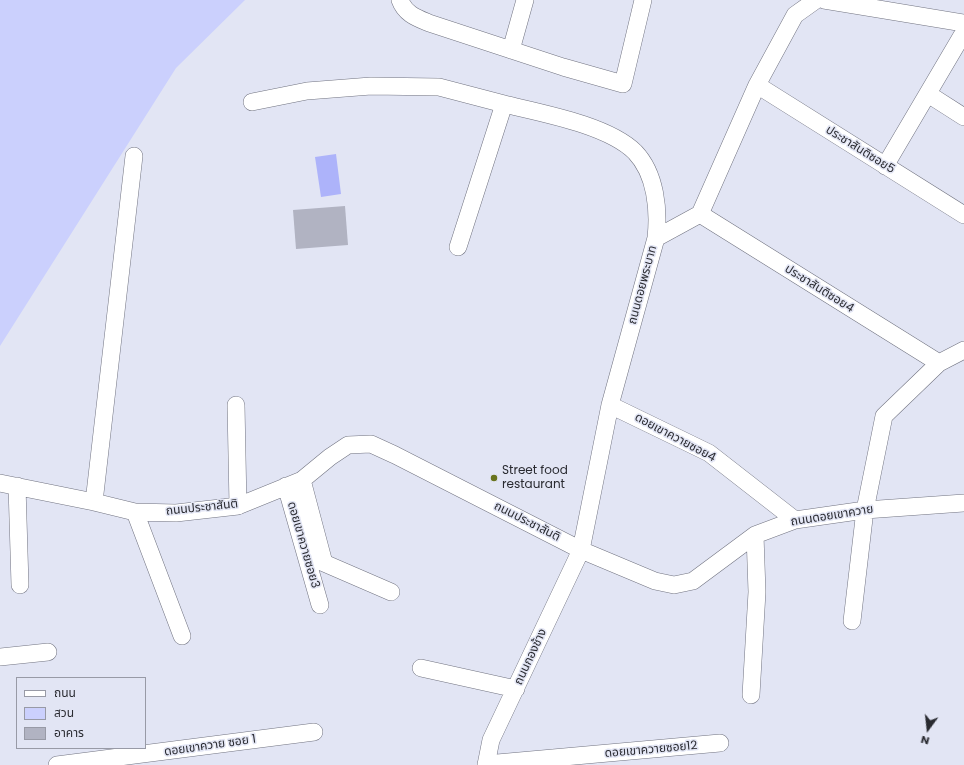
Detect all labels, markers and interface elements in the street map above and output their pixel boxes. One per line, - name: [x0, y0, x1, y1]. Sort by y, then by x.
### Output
- street label: ประชาสันติซอย5: [823, 123, 897, 177]
- street label: ถนนดอยพระบาท: [626, 244, 660, 326]
- street label: ประชาสันติซอย4: [782, 262, 856, 316]
- street label: ดอยเขาควายซอย4: [632, 411, 718, 465]
- place label: Street food restaurant: [502, 464, 568, 492]
- marker: Street food restaurant: [489, 473, 499, 483]
- street label: ถนนประชาสันติ: [165, 497, 239, 519]
- street label: ถนนประชาสันติ: [491, 499, 563, 545]
- street label: ดอยเขาควายซอย3: [284, 500, 322, 590]
- street label: ถนนดอยเขาควาย: [790, 502, 874, 530]
- street label: ถนนกองช้าง: [512, 627, 550, 687]
- legend: [16, 677, 146, 749]
- text: ถนน: [54, 684, 76, 701]
- text: สวน: [54, 704, 74, 721]
- north arrow: [908, 709, 948, 749]
- text: อาคาร: [54, 724, 84, 741]
- street label: ดอยเขาควาย ซอย 1: [163, 732, 257, 760]
- text: N: [919, 732, 931, 749]
- street label: ดอยเขาควายซอย12: [604, 739, 698, 761]

